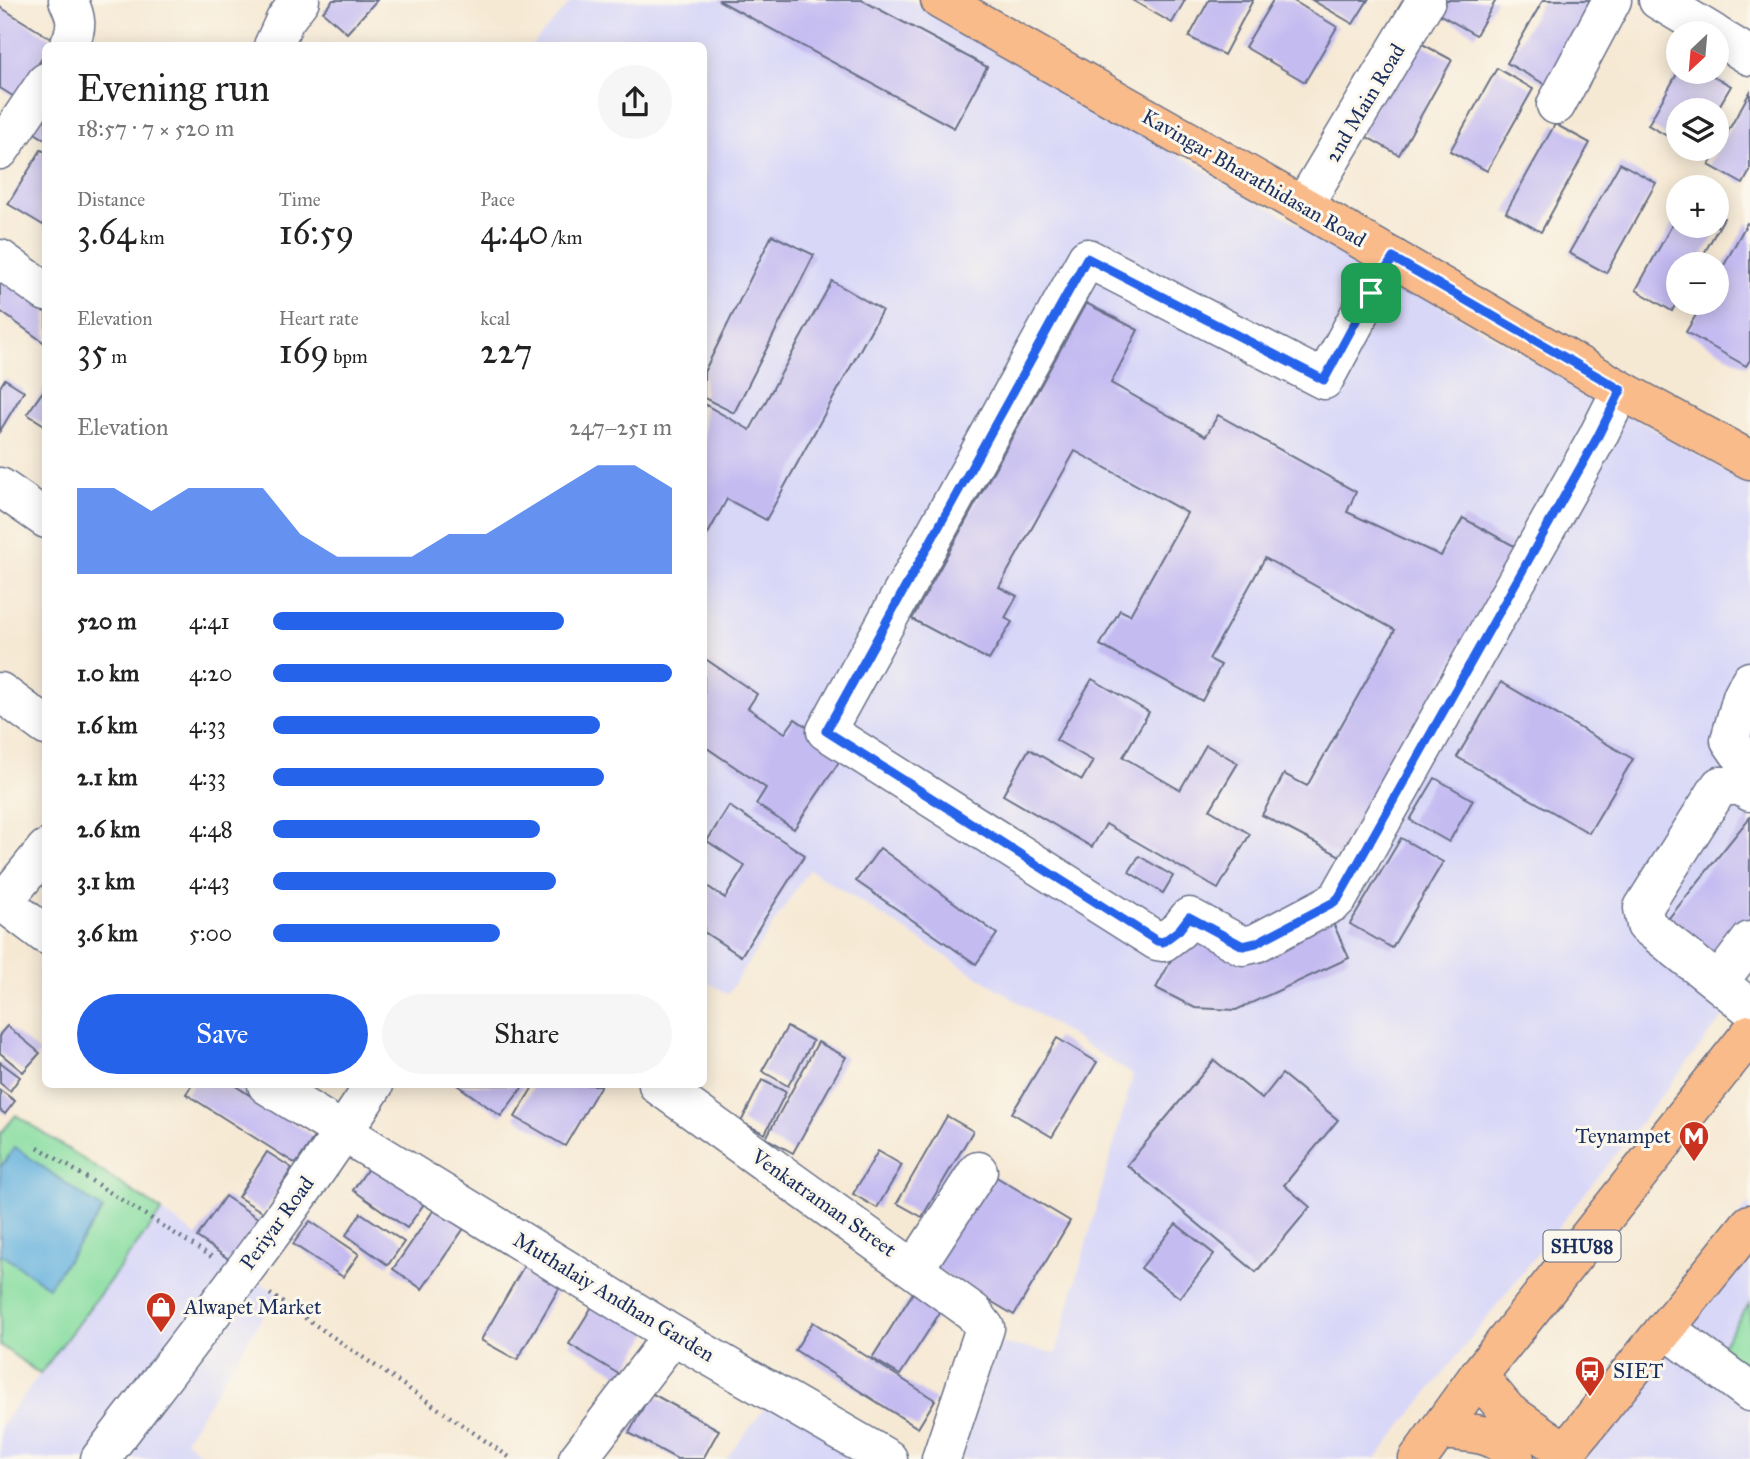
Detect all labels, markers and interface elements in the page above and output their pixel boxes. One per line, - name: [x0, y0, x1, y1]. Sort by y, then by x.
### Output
- north arrow: [1666, 21, 1729, 84]
- map controls: [1666, 21, 1729, 315]
- street label: 2nd Main Road: [1319, 39, 1411, 167]
- text: Evening run: [77, 65, 270, 111]
- button: share: [598, 65, 672, 139]
- button: layers: [1666, 98, 1729, 161]
- street label: Kavingar Bharathidasan Road: [1137, 103, 1371, 253]
- text: 18:57 · 7 × 520 m: [77, 114, 234, 142]
- button: +: [1666, 175, 1729, 238]
- text: Distance: [77, 188, 145, 211]
- text: Time: [279, 188, 321, 211]
- text: Pace: [480, 188, 515, 211]
- text: 3.64: [77, 211, 136, 254]
- text: 16:59: [279, 211, 354, 254]
- text: 4:40: [480, 211, 549, 254]
- text: km: [136, 226, 165, 249]
- text: /km: [549, 226, 583, 249]
- button: −: [1666, 252, 1729, 315]
- pin: [1341, 263, 1401, 323]
- icon: arrive: [1352, 274, 1390, 312]
- text: Elevation: [77, 307, 152, 330]
- text: Heart rate: [279, 307, 359, 330]
- text: kcal: [480, 307, 510, 330]
- text: 35: [77, 330, 107, 373]
- text: 169: [279, 330, 329, 373]
- text: 227: [480, 330, 532, 373]
- text: m: [107, 345, 127, 368]
- text: bpm: [329, 345, 368, 368]
- text: Elevation: [77, 413, 168, 441]
- text: 247–251 m: [569, 413, 672, 441]
- text: 520 m: [77, 607, 137, 635]
- text: 4:41: [189, 607, 230, 635]
- text: 1.0 km: [77, 659, 139, 687]
- text: 4:20: [189, 659, 232, 687]
- text: 1.6 km: [77, 711, 138, 739]
- text: 4:33: [189, 711, 226, 739]
- text: 2.1 km: [77, 763, 138, 791]
- text: 4:33: [189, 763, 226, 791]
- text: 2.6 km: [77, 815, 140, 843]
- text: 4:48: [189, 815, 233, 843]
- text: 3.1 km: [77, 867, 135, 895]
- text: 4:43: [189, 867, 230, 895]
- text: 3.6 km: [77, 919, 138, 947]
- text: 5:00: [189, 919, 232, 947]
- button: Save: [77, 994, 368, 1074]
- button: Share: [382, 994, 672, 1074]
- metro station icon: Teynampet: [1677, 1119, 1711, 1163]
- place label: Teynampet: [1575, 1123, 1672, 1149]
- street label: Venkatraman Street: [746, 1143, 902, 1263]
- street label: Periyar Road: [234, 1171, 320, 1275]
- street label: Muthalaiy Andhan Garden: [509, 1227, 719, 1367]
- road number: SHU88: [1544, 1230, 1620, 1262]
- shop icon: Alwapet Market: [144, 1290, 178, 1334]
- place label: Alwapet Market: [183, 1294, 322, 1320]
- bus stop icon: SIET: [1573, 1354, 1607, 1398]
- place label: SIET: [1613, 1358, 1664, 1384]

